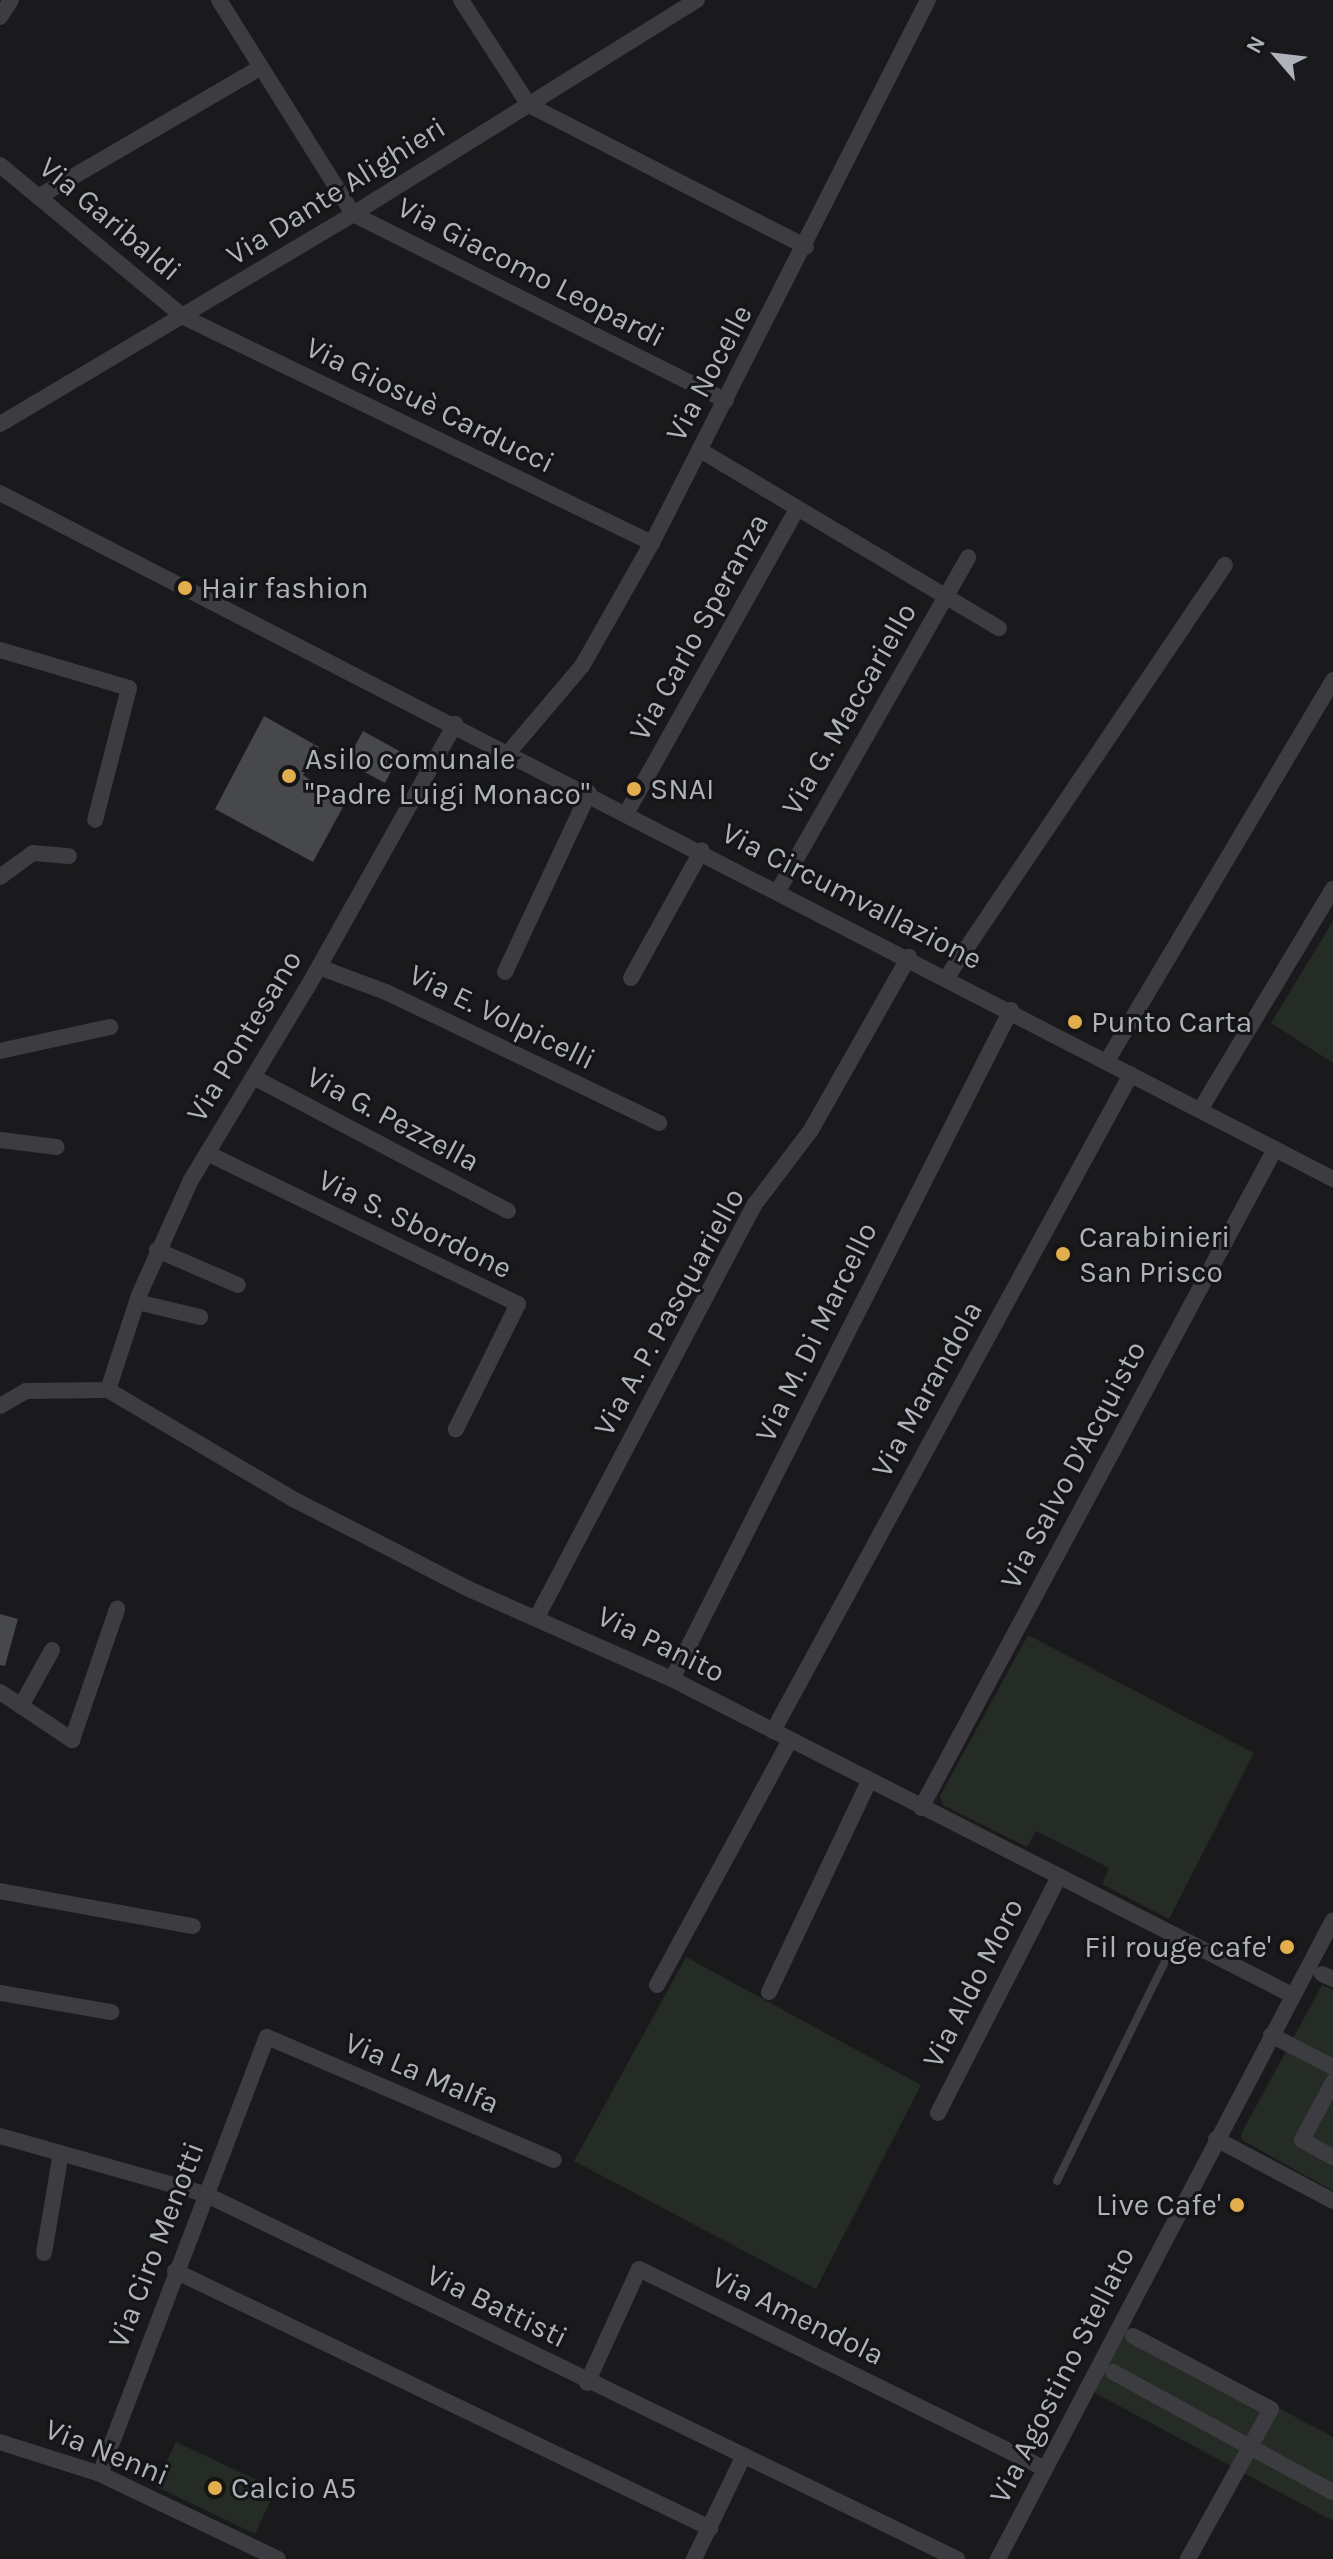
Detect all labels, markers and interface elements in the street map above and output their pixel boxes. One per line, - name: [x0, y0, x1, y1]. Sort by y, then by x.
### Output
- north arrow: [1237, 16, 1317, 96]
- text: N: [1241, 32, 1271, 58]
- street label: Via Dante Alighieri: [220, 109, 452, 273]
- street label: Via Garibaldi: [32, 149, 188, 289]
- street label: Via Giacomo Leopardi: [391, 189, 671, 355]
- street label: Via Nocelle: [658, 299, 760, 447]
- street label: Via Giosuè Carducci: [300, 329, 560, 481]
- street label: Via Carlo Speranza: [622, 507, 776, 747]
- place label: Hair fashion: [201, 570, 369, 606]
- marker: Hair fashion: [176, 579, 194, 597]
- street label: Via G. Maccariello: [774, 596, 924, 822]
- place label: Asilo comunale "Padre Luigi Monaco": [305, 741, 590, 812]
- marker: Asilo comunale "Padre Luigi Monaco": [280, 767, 298, 785]
- place label: SNAI: [650, 771, 714, 807]
- marker: SNAI: [625, 780, 643, 798]
- street label: Via Circumvallazione: [716, 815, 988, 977]
- street label: Via Pontesano: [179, 944, 309, 1128]
- street label: Via E. Volpicelli: [403, 956, 601, 1078]
- place label: Punto Carta: [1091, 1004, 1252, 1040]
- marker: Punto Carta: [1066, 1013, 1084, 1031]
- street label: Via G. Pezzella: [300, 1058, 486, 1180]
- street label: Via S. Sbordone: [312, 1162, 518, 1286]
- street label: Via A. P. Pasquariello: [586, 1182, 752, 1442]
- street label: Via M. Di Marcello: [747, 1216, 885, 1448]
- place label: Carabinieri San Prisco: [1079, 1219, 1230, 1290]
- marker: Carabinieri San Prisco: [1054, 1245, 1072, 1263]
- street label: Via Marandola: [864, 1295, 990, 1483]
- street label: Via Salvo D'Acquisto: [992, 1335, 1154, 1595]
- street label: Via Panito: [591, 1598, 731, 1690]
- street label: Via Aldo Moro: [915, 1892, 1031, 2074]
- place label: Fil rouge cafe': [1084, 1929, 1271, 1965]
- marker: Fil rouge cafe': [1278, 1938, 1296, 1956]
- street label: Via La Malfa: [339, 2024, 505, 2122]
- street label: Via Ciro Menotti: [100, 2137, 212, 2353]
- place label: Live Cafe': [1096, 2187, 1221, 2223]
- marker: Live Cafe': [1228, 2196, 1246, 2214]
- street label: Via Agostino Stellato: [982, 2241, 1142, 2509]
- street label: Via Battisti: [421, 2256, 573, 2356]
- street label: Via Amendola: [706, 2259, 890, 2373]
- street label: Via Nenni: [40, 2411, 174, 2493]
- place label: Calcio A5: [231, 2470, 356, 2506]
- marker: Calcio A5: [206, 2479, 224, 2497]

